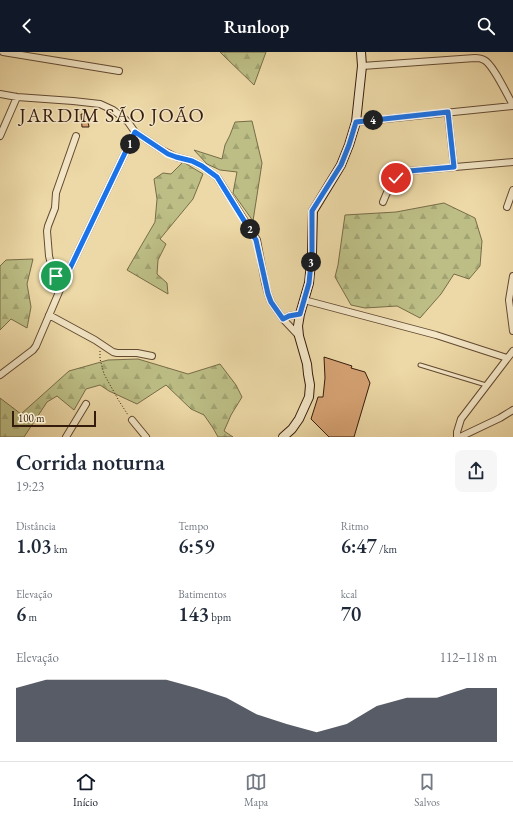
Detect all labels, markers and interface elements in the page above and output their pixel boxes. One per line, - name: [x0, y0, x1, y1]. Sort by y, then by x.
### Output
- icon: back: [16, 15, 38, 37]
- text: Runloop: [224, 15, 289, 38]
- icon: search: [475, 15, 497, 37]
- district label: JARDIM SÃO JOÃO: [17, 102, 205, 128]
- pin: 4: [363, 110, 383, 130]
- text: 4: [370, 113, 376, 127]
- pin: 1: [120, 134, 140, 154]
- text: 1: [127, 137, 133, 151]
- pin: [379, 161, 413, 195]
- icon: check: [385, 167, 407, 189]
- pin: 2: [240, 219, 260, 239]
- text: 2: [247, 222, 253, 236]
- pin: 3: [301, 252, 321, 272]
- text: 3: [308, 255, 314, 269]
- pin: [39, 259, 73, 293]
- icon: arrive: [45, 265, 67, 287]
- scale bar: [12, 409, 96, 428]
- text: 100 m: [18, 411, 45, 425]
- text: Corrida noturna: [16, 448, 165, 477]
- button: share: [455, 450, 497, 492]
- text: 19:23: [16, 478, 44, 495]
- text: Distância: [16, 519, 56, 533]
- text: Tempo: [178, 519, 209, 533]
- text: Ritmo: [341, 519, 369, 533]
- text: 1.03: [16, 533, 52, 559]
- text: 6:59: [178, 533, 215, 559]
- text: 6:47: [341, 533, 377, 559]
- text: km: [52, 542, 68, 556]
- text: /km: [377, 542, 397, 556]
- text: Elevação: [16, 587, 52, 601]
- text: Batimentos: [178, 587, 226, 601]
- text: kcal: [341, 587, 357, 601]
- text: 6: [16, 601, 26, 627]
- text: 143: [178, 601, 209, 627]
- text: 70: [341, 601, 361, 627]
- text: m: [26, 610, 37, 624]
- text: bpm: [209, 610, 231, 624]
- text: Elevação: [16, 649, 59, 666]
- text: 112–118 m: [440, 649, 497, 666]
- tab: Início: [73, 771, 98, 809]
- tab: Mapa: [244, 771, 268, 809]
- tab: Salvos: [414, 771, 440, 809]

